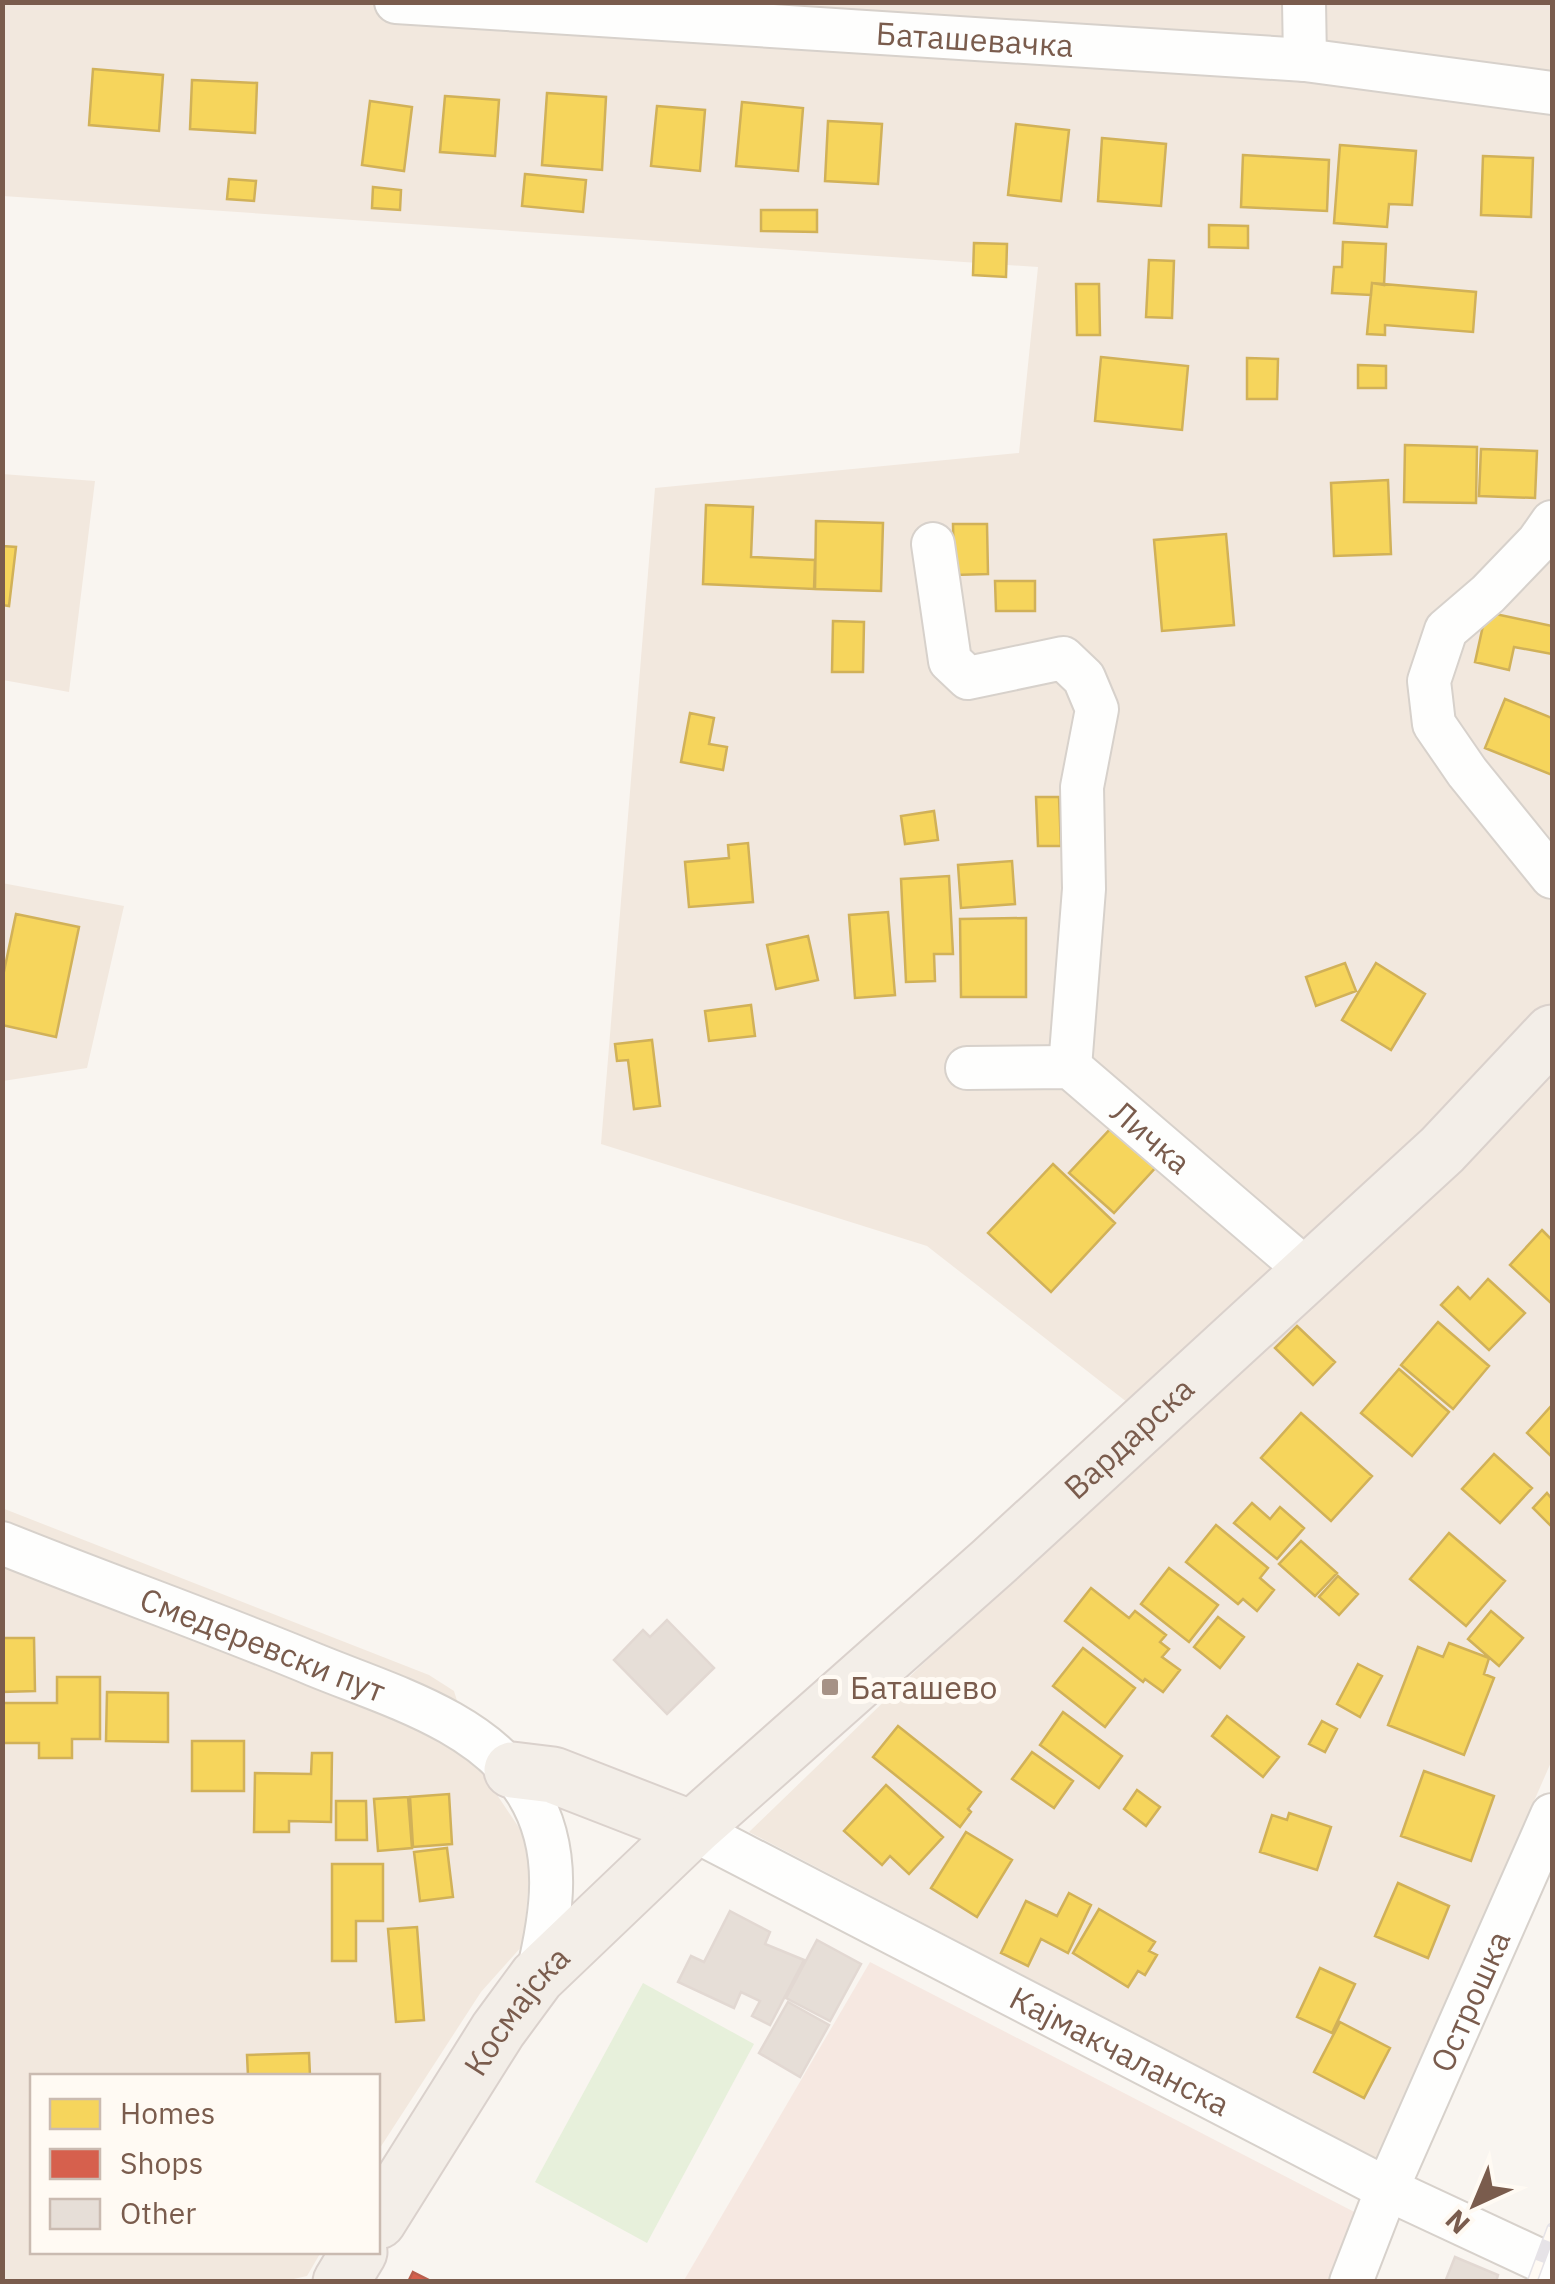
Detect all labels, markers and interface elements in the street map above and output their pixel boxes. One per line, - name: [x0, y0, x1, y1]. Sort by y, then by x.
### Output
- street label: Баташевачка: [875, 12, 1075, 66]
- street label: Личка: [1103, 1091, 1200, 1183]
- street label: Вардарска: [1055, 1367, 1202, 1508]
- street label: Смедеревски пут: [134, 1578, 392, 1712]
- place label: Баташево: [850, 1666, 998, 1708]
- marker: Баташево: [819, 1676, 841, 1698]
- street label: Острошка: [1420, 1924, 1519, 2078]
- street label: Космајска: [454, 1936, 578, 2083]
- street label: Кајмакчаланска: [1003, 1976, 1237, 2125]
- legend: [30, 2074, 380, 2254]
- text: Homes: [120, 2093, 215, 2132]
- text: Shops: [120, 2143, 203, 2182]
- north arrow: [1425, 2154, 1525, 2254]
- text: Other: [120, 2193, 196, 2232]
- text: N: [1437, 2202, 1477, 2243]

